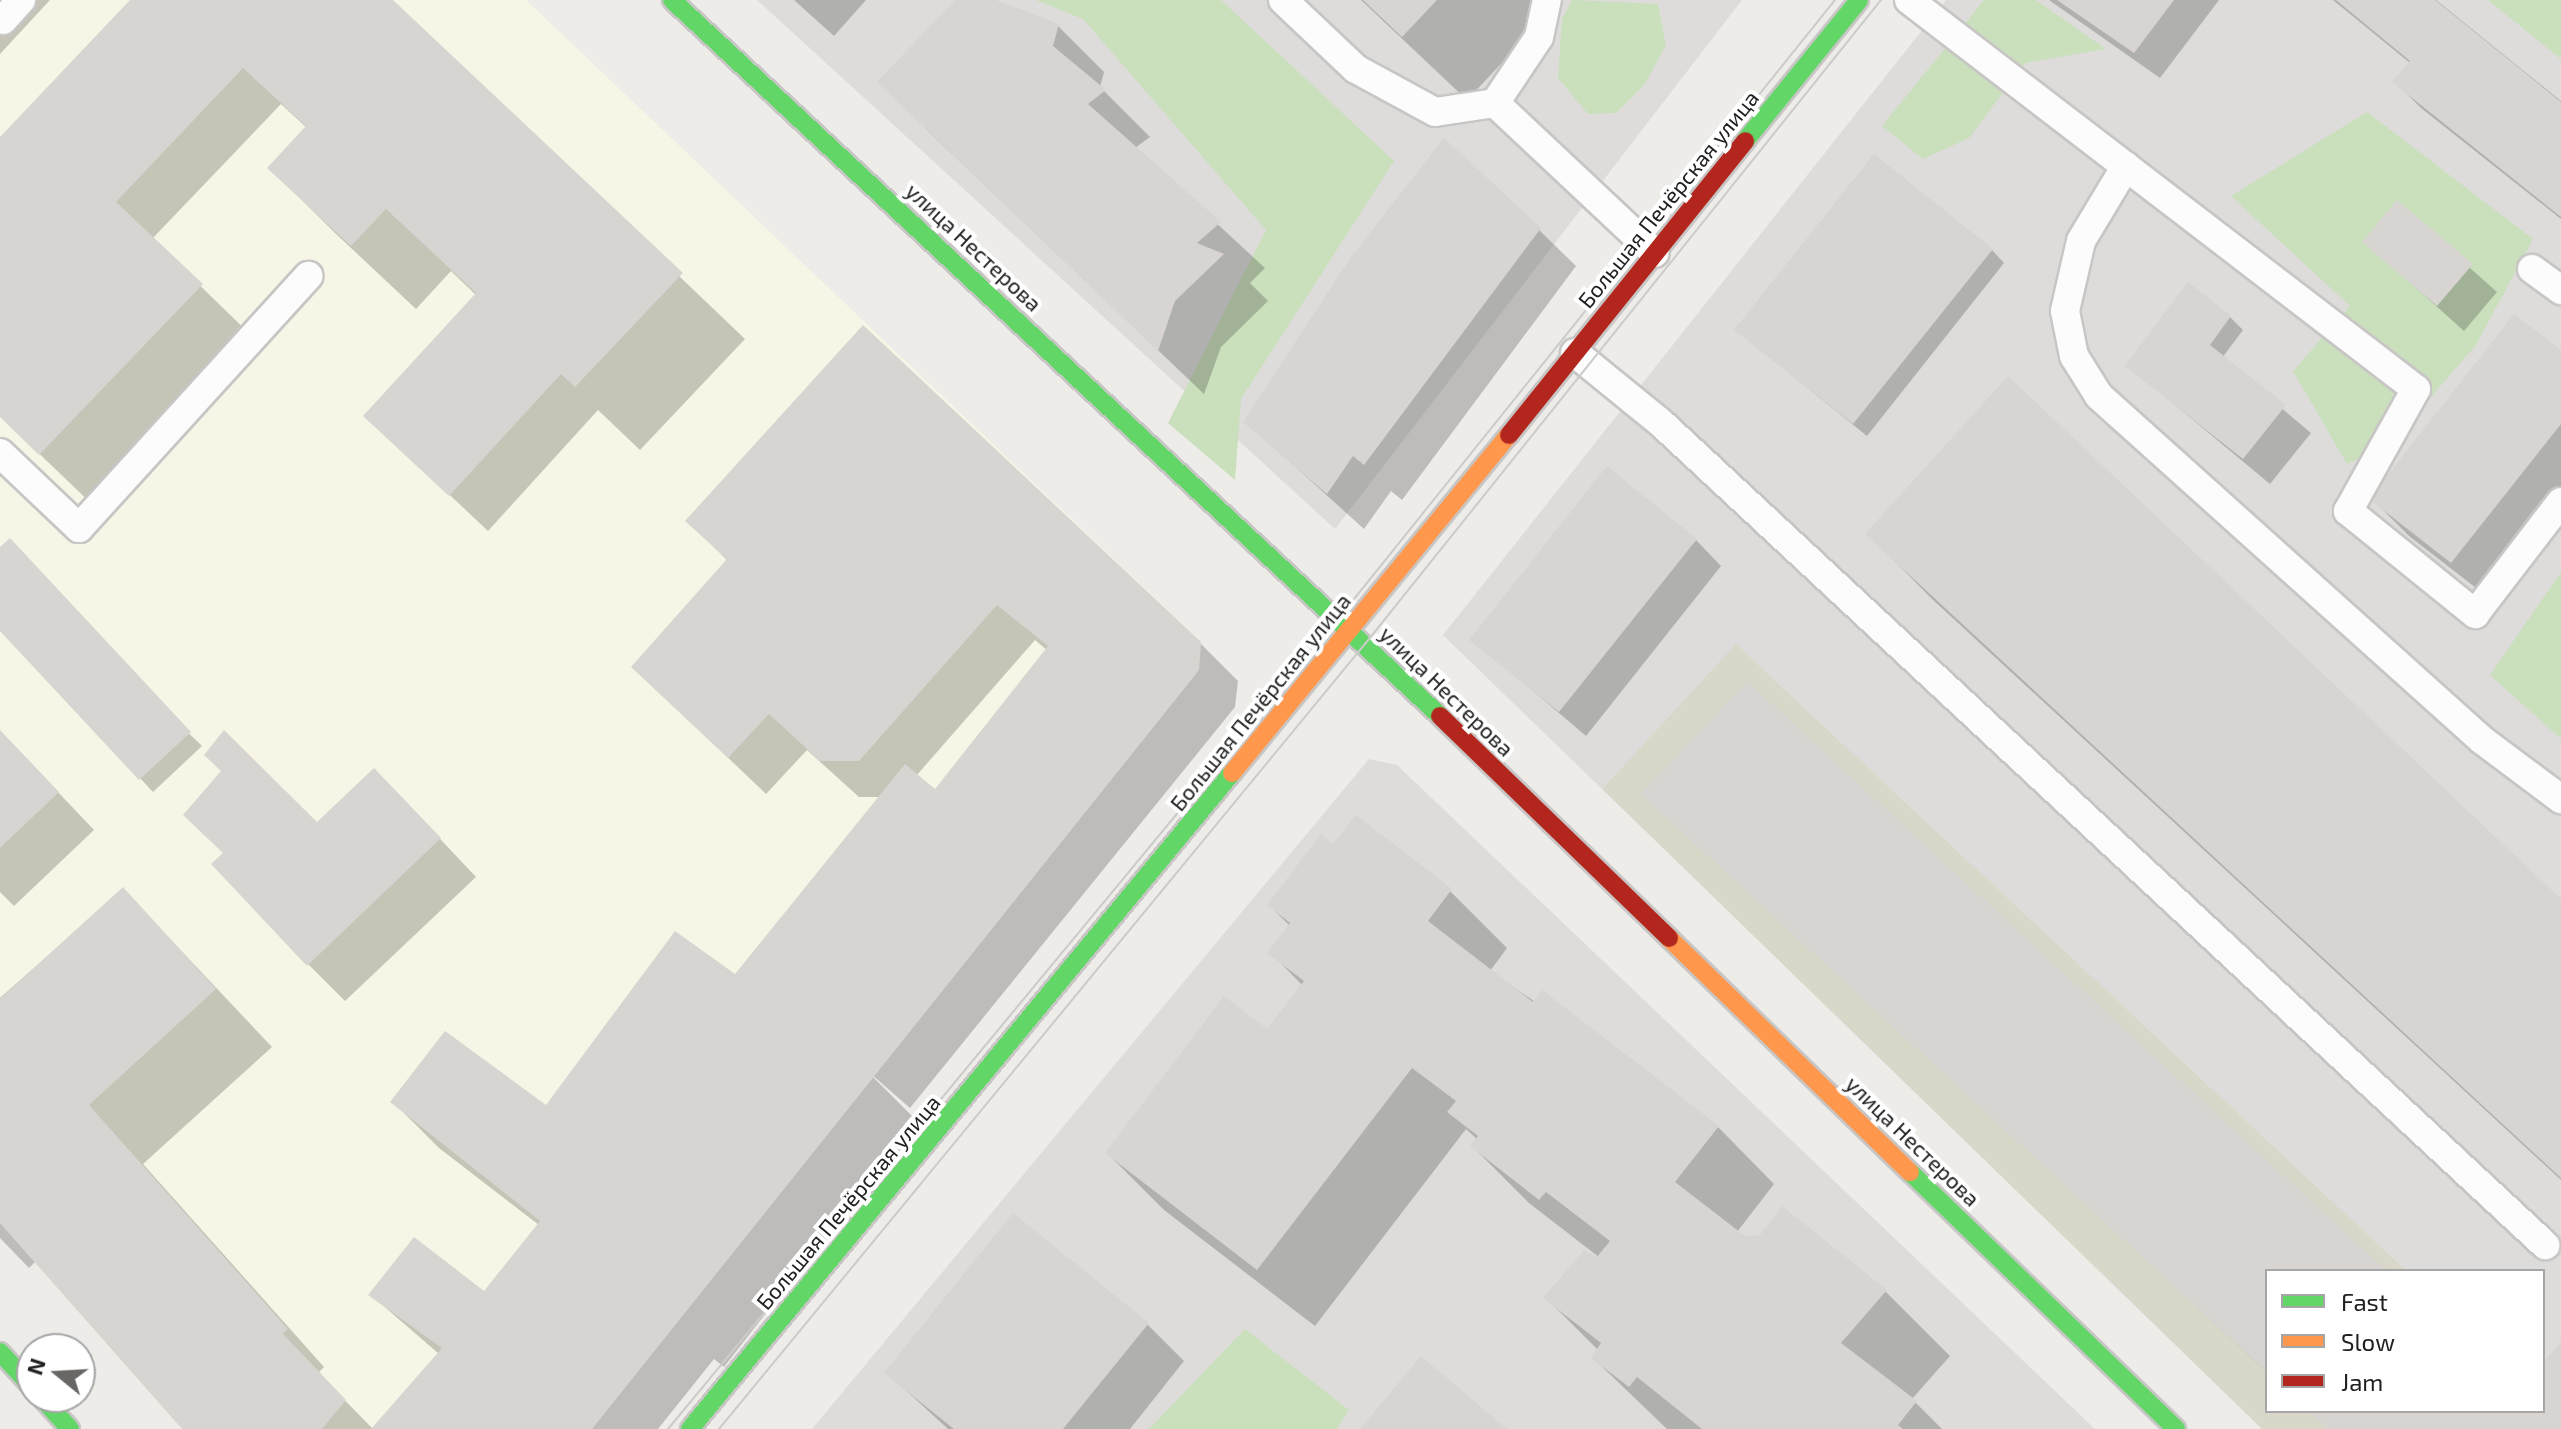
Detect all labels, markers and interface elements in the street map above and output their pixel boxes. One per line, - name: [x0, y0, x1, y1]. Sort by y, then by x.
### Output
- street label: Большая Печёрская улица: [1572, 85, 1764, 313]
- street label: улица Нестерова: [901, 177, 1047, 317]
- street label: Большая Печёрская улица: [1164, 588, 1356, 816]
- street label: улица Нестерова: [1375, 620, 1519, 762]
- street label: улица Нестерова: [1841, 1070, 1985, 1212]
- street label: Большая Печёрская улица: [750, 1089, 946, 1315]
- legend: [2265, 1269, 2545, 1413]
- text: Fast: [2341, 1287, 2388, 1316]
- text: Slow: [2341, 1327, 2395, 1356]
- north arrow: [16, 1333, 96, 1413]
- text: N: [20, 1355, 50, 1378]
- text: Jam: [2341, 1367, 2383, 1396]

